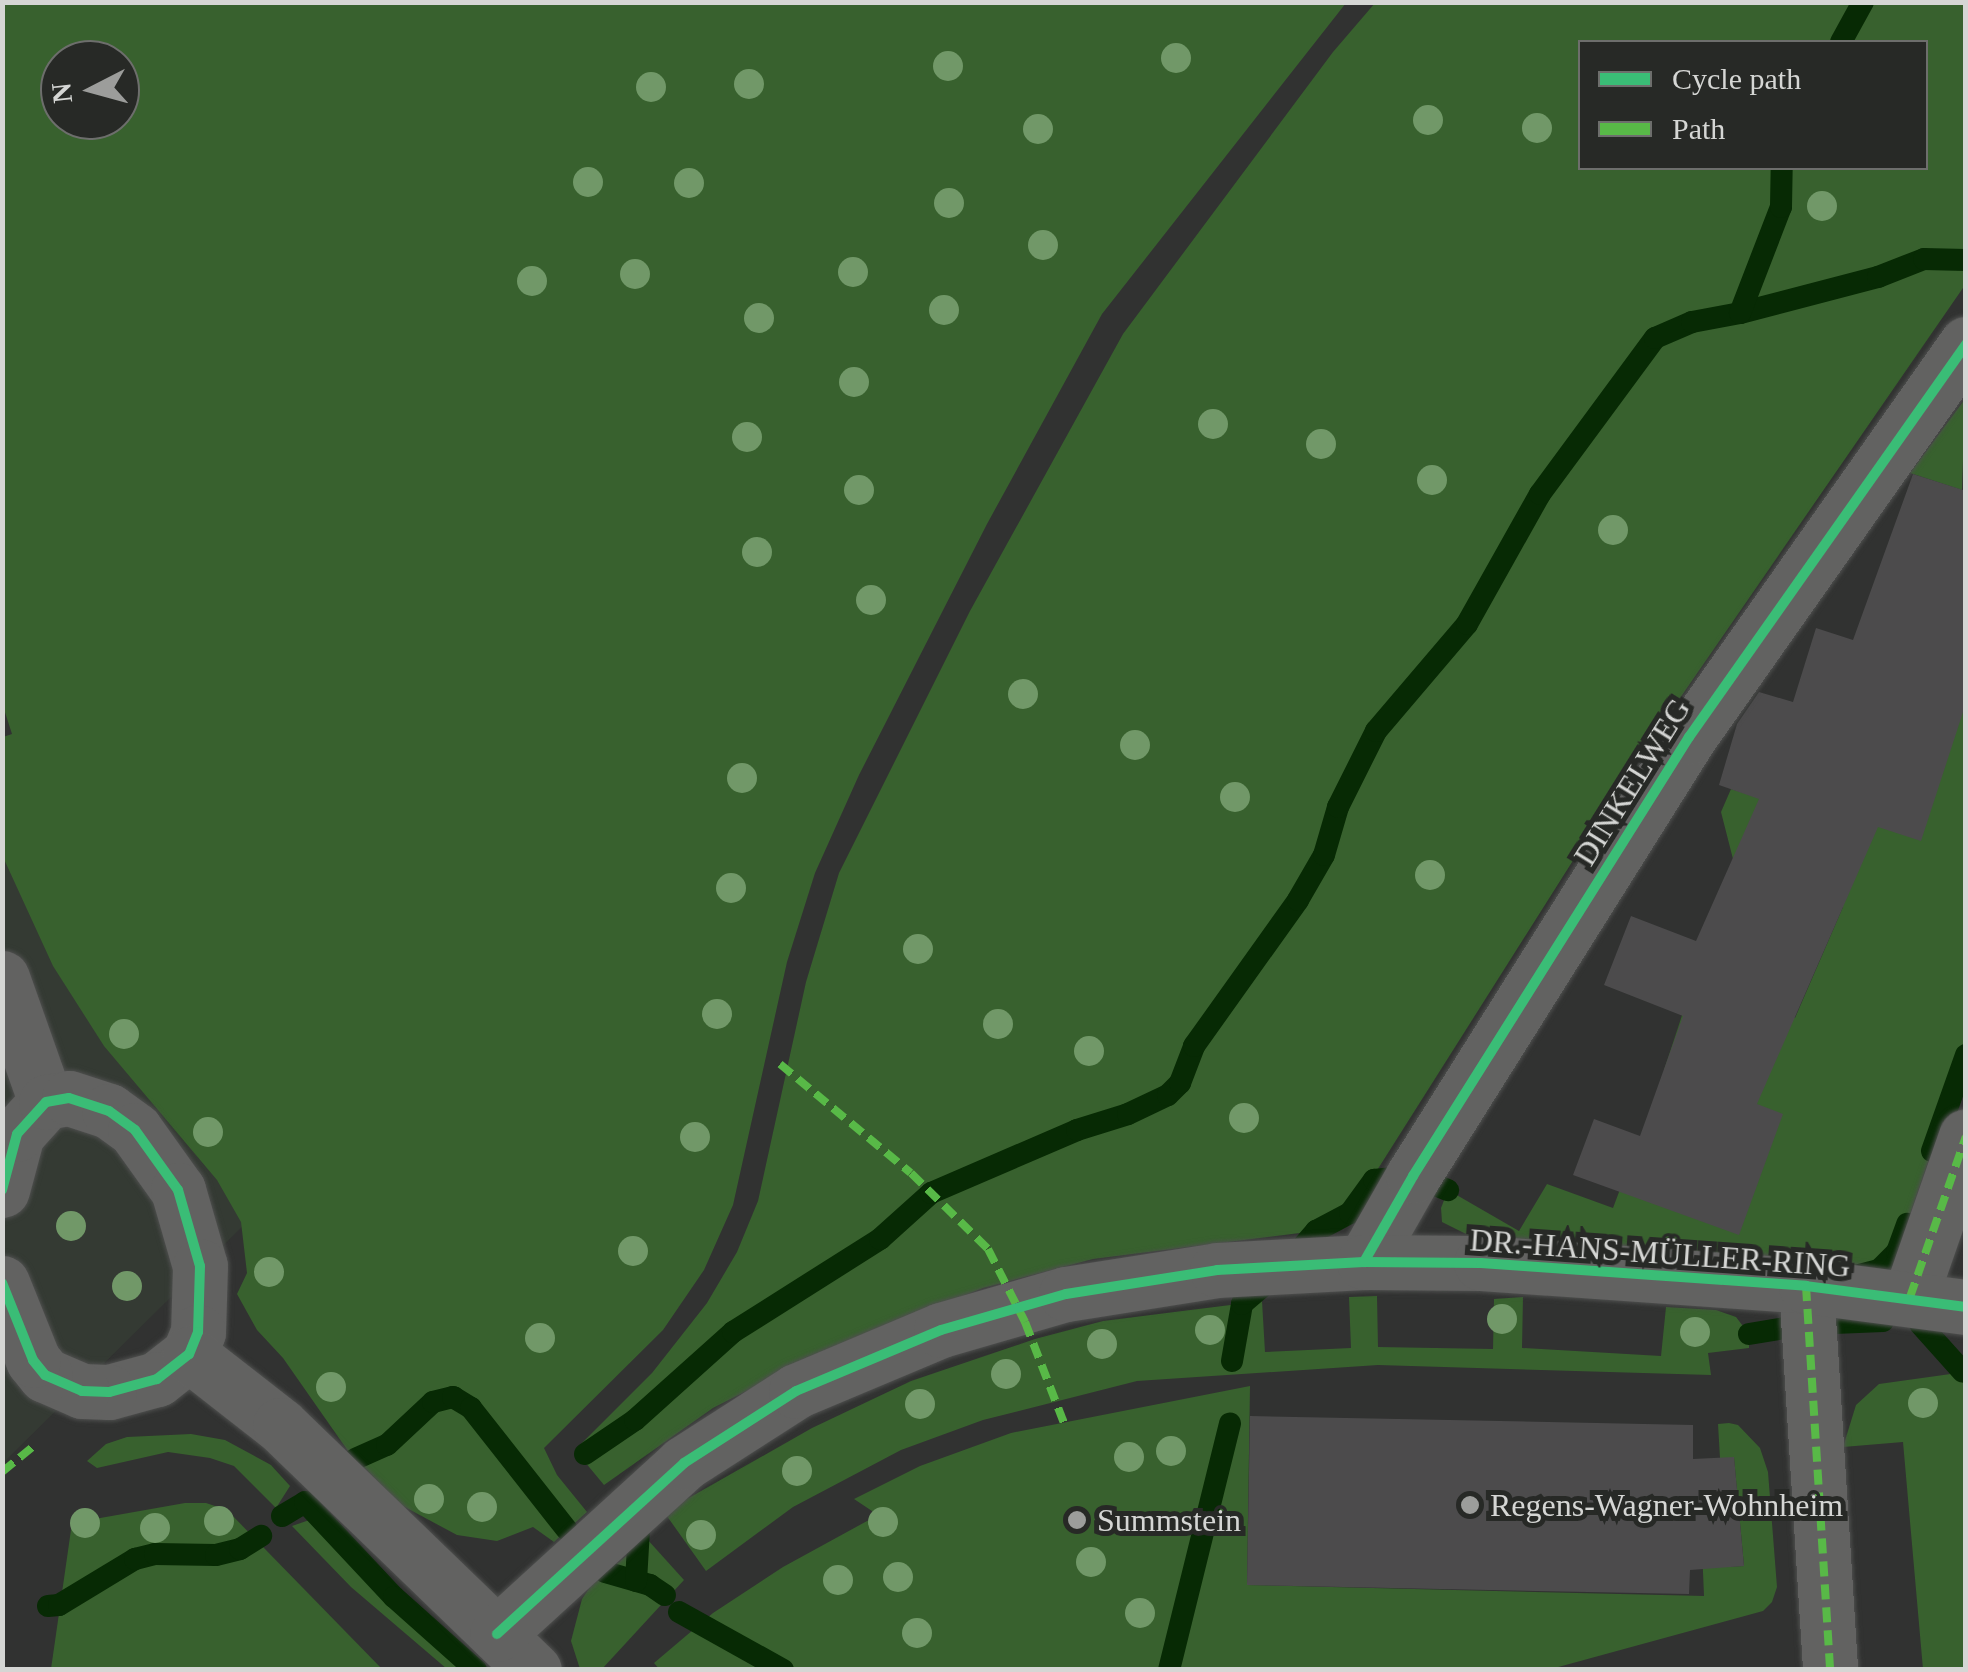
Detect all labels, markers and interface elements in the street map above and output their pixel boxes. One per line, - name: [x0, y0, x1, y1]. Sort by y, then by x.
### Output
- north arrow: [40, 40, 140, 140]
- legend: [1578, 40, 1928, 170]
- text: Cycle path: [1672, 62, 1801, 95]
- text: N: [45, 81, 78, 105]
- text: Path: [1672, 112, 1725, 145]
- street label: DINKELWEG: [1565, 691, 1699, 873]
- street label: DR.-HANS-MÜLLER-RING: [1468, 1221, 1852, 1285]
- place label: Regens-Wagner-Wohnheim: [1490, 1486, 1843, 1524]
- marker: Regens-Wagner-Wohnheim: [1459, 1494, 1481, 1516]
- place label: Summstein: [1097, 1501, 1241, 1539]
- marker: Summstein: [1066, 1509, 1088, 1531]

